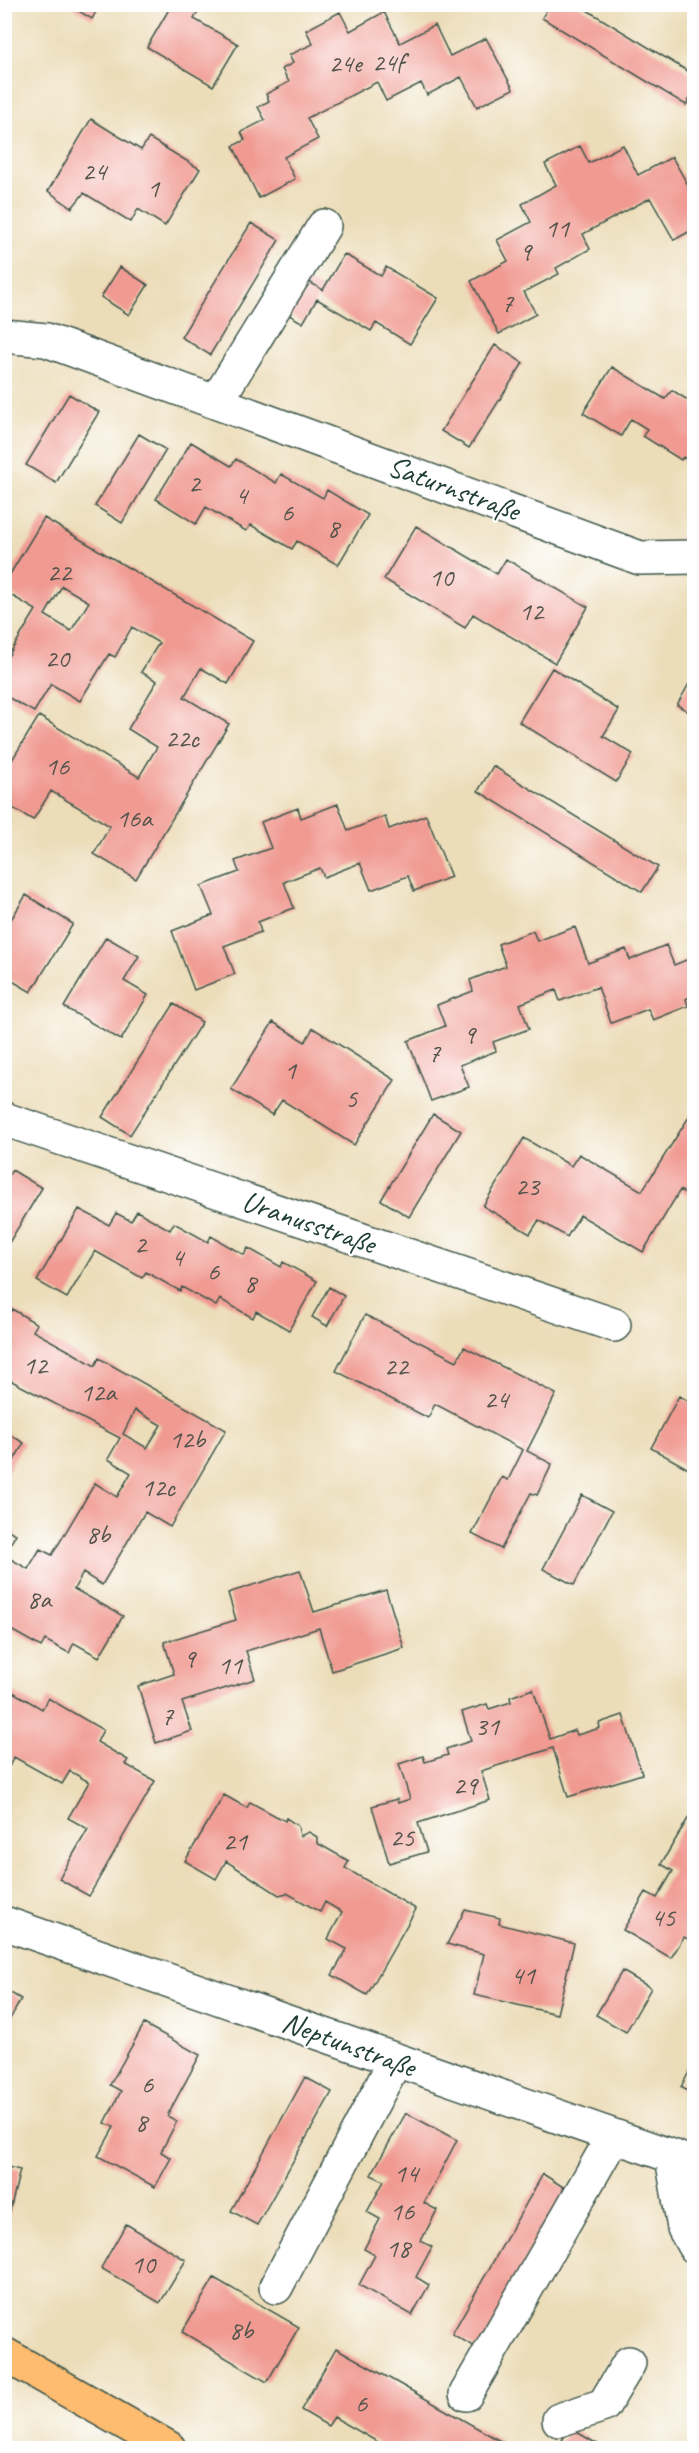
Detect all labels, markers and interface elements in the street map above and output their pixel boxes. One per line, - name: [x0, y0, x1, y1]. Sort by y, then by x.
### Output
- house number: 24f: [372, 45, 409, 79]
- house number: 24e: [328, 46, 364, 80]
- house number: 24: [82, 154, 109, 188]
- house number: 1: [147, 171, 161, 205]
- house number: 11: [545, 211, 571, 245]
- house number: 9: [519, 234, 533, 268]
- house number: 7: [501, 286, 515, 320]
- street label: Saturnstraße: [383, 447, 527, 530]
- house number: 2: [188, 466, 202, 500]
- house number: 4: [235, 478, 250, 512]
- house number: 6: [281, 495, 294, 529]
- house number: 8: [327, 511, 342, 545]
- house number: 22: [47, 555, 73, 589]
- house number: 10: [429, 560, 455, 594]
- house number: 12: [519, 594, 545, 628]
- house number: 20: [45, 641, 71, 675]
- house number: 22c: [165, 721, 200, 755]
- house number: 16: [45, 749, 70, 783]
- house number: 16a: [116, 801, 154, 835]
- house number: 9: [463, 1017, 477, 1051]
- house number: 7: [428, 1036, 442, 1070]
- house number: 1: [284, 1053, 298, 1087]
- house number: 5: [345, 1081, 359, 1115]
- house number: 23: [515, 1169, 541, 1203]
- street label: Uranusstraße: [237, 1182, 383, 1263]
- house number: 2: [134, 1227, 148, 1261]
- house number: 4: [171, 1240, 186, 1274]
- house number: 6: [207, 1254, 220, 1288]
- house number: 8: [244, 1266, 259, 1300]
- house number: 12: [23, 1348, 49, 1382]
- house number: 22: [384, 1349, 410, 1383]
- house number: 12a: [80, 1375, 118, 1409]
- house number: 24: [484, 1382, 511, 1416]
- house number: 12b: [169, 1422, 206, 1456]
- house number: 12c: [141, 1470, 176, 1504]
- house number: 8b: [86, 1517, 111, 1551]
- house number: 8a: [27, 1582, 53, 1616]
- house number: 9: [183, 1641, 197, 1675]
- house number: 11: [218, 1648, 244, 1682]
- house number: 7: [161, 1699, 175, 1733]
- house number: 31: [475, 1709, 501, 1743]
- house number: 29: [453, 1768, 479, 1802]
- house number: 25: [390, 1820, 416, 1854]
- house number: 21: [223, 1824, 249, 1858]
- house number: 45: [651, 1900, 677, 1934]
- house number: 41: [511, 1958, 537, 1992]
- street label: Neptunstraße: [277, 2002, 423, 2086]
- house number: 6: [141, 2067, 154, 2101]
- house number: 8: [135, 2105, 150, 2139]
- house number: 14: [394, 2156, 421, 2190]
- house number: 16: [390, 2194, 415, 2228]
- house number: 18: [386, 2231, 413, 2265]
- house number: 10: [131, 2247, 157, 2281]
- house number: 8b: [229, 2313, 254, 2347]
- house number: 6: [355, 2386, 368, 2420]

